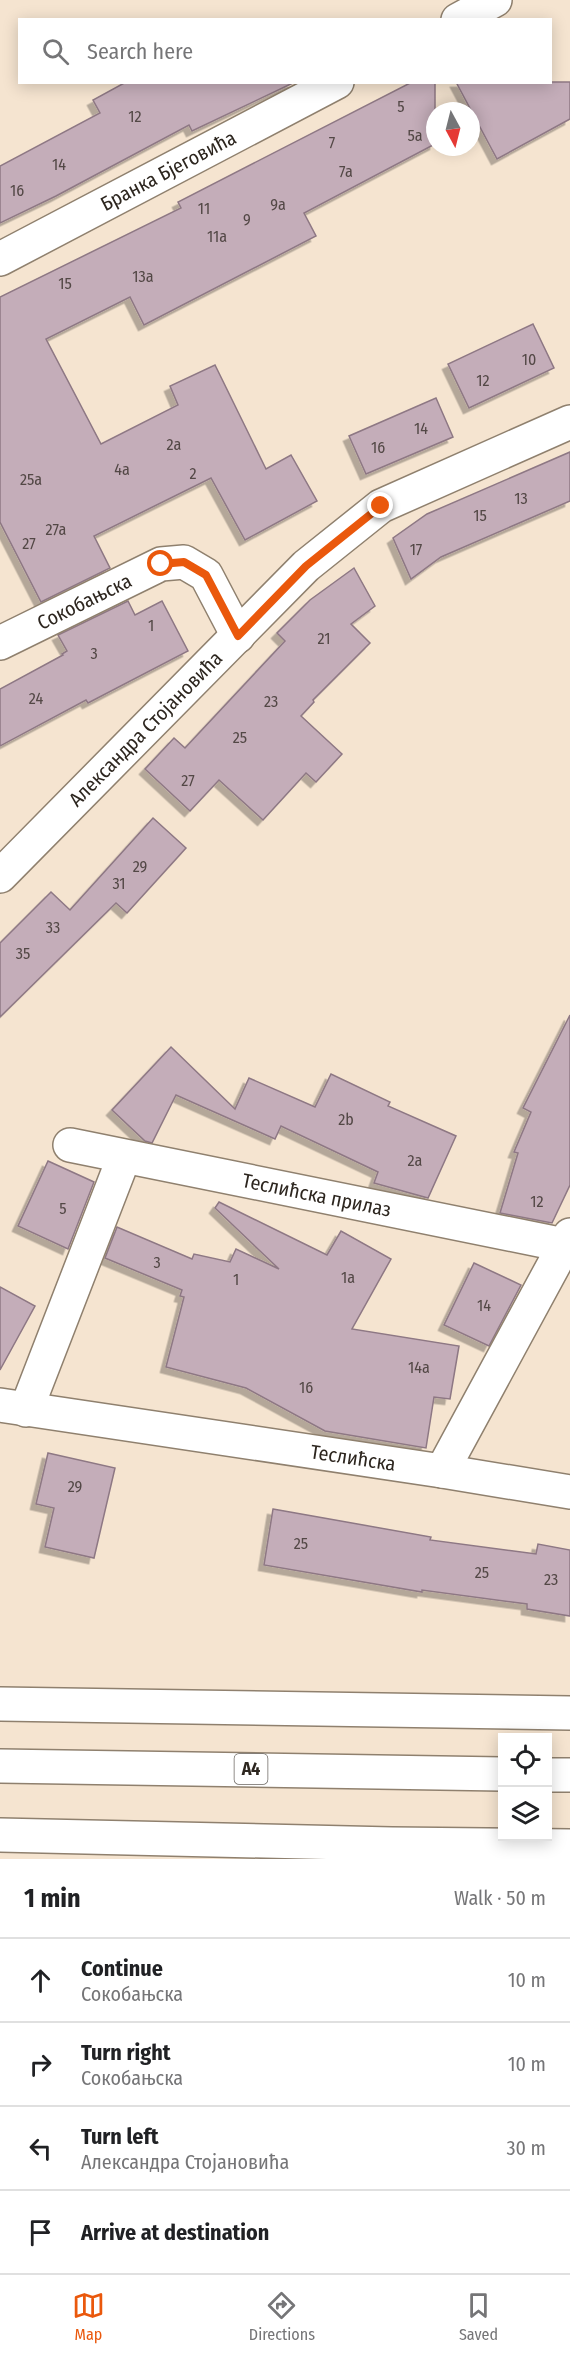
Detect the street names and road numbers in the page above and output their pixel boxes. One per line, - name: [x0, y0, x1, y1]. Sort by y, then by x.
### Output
- street label: Бранка Бјеговића: [96, 125, 240, 216]
- street label: Сокобањска: [33, 568, 136, 635]
- street label: Александра Стојановића: [64, 646, 227, 811]
- street label: Теслићска прилаз: [240, 1168, 394, 1222]
- street label: Теслићска: [309, 1440, 397, 1476]
- road number: A4: [234, 1754, 268, 1784]

